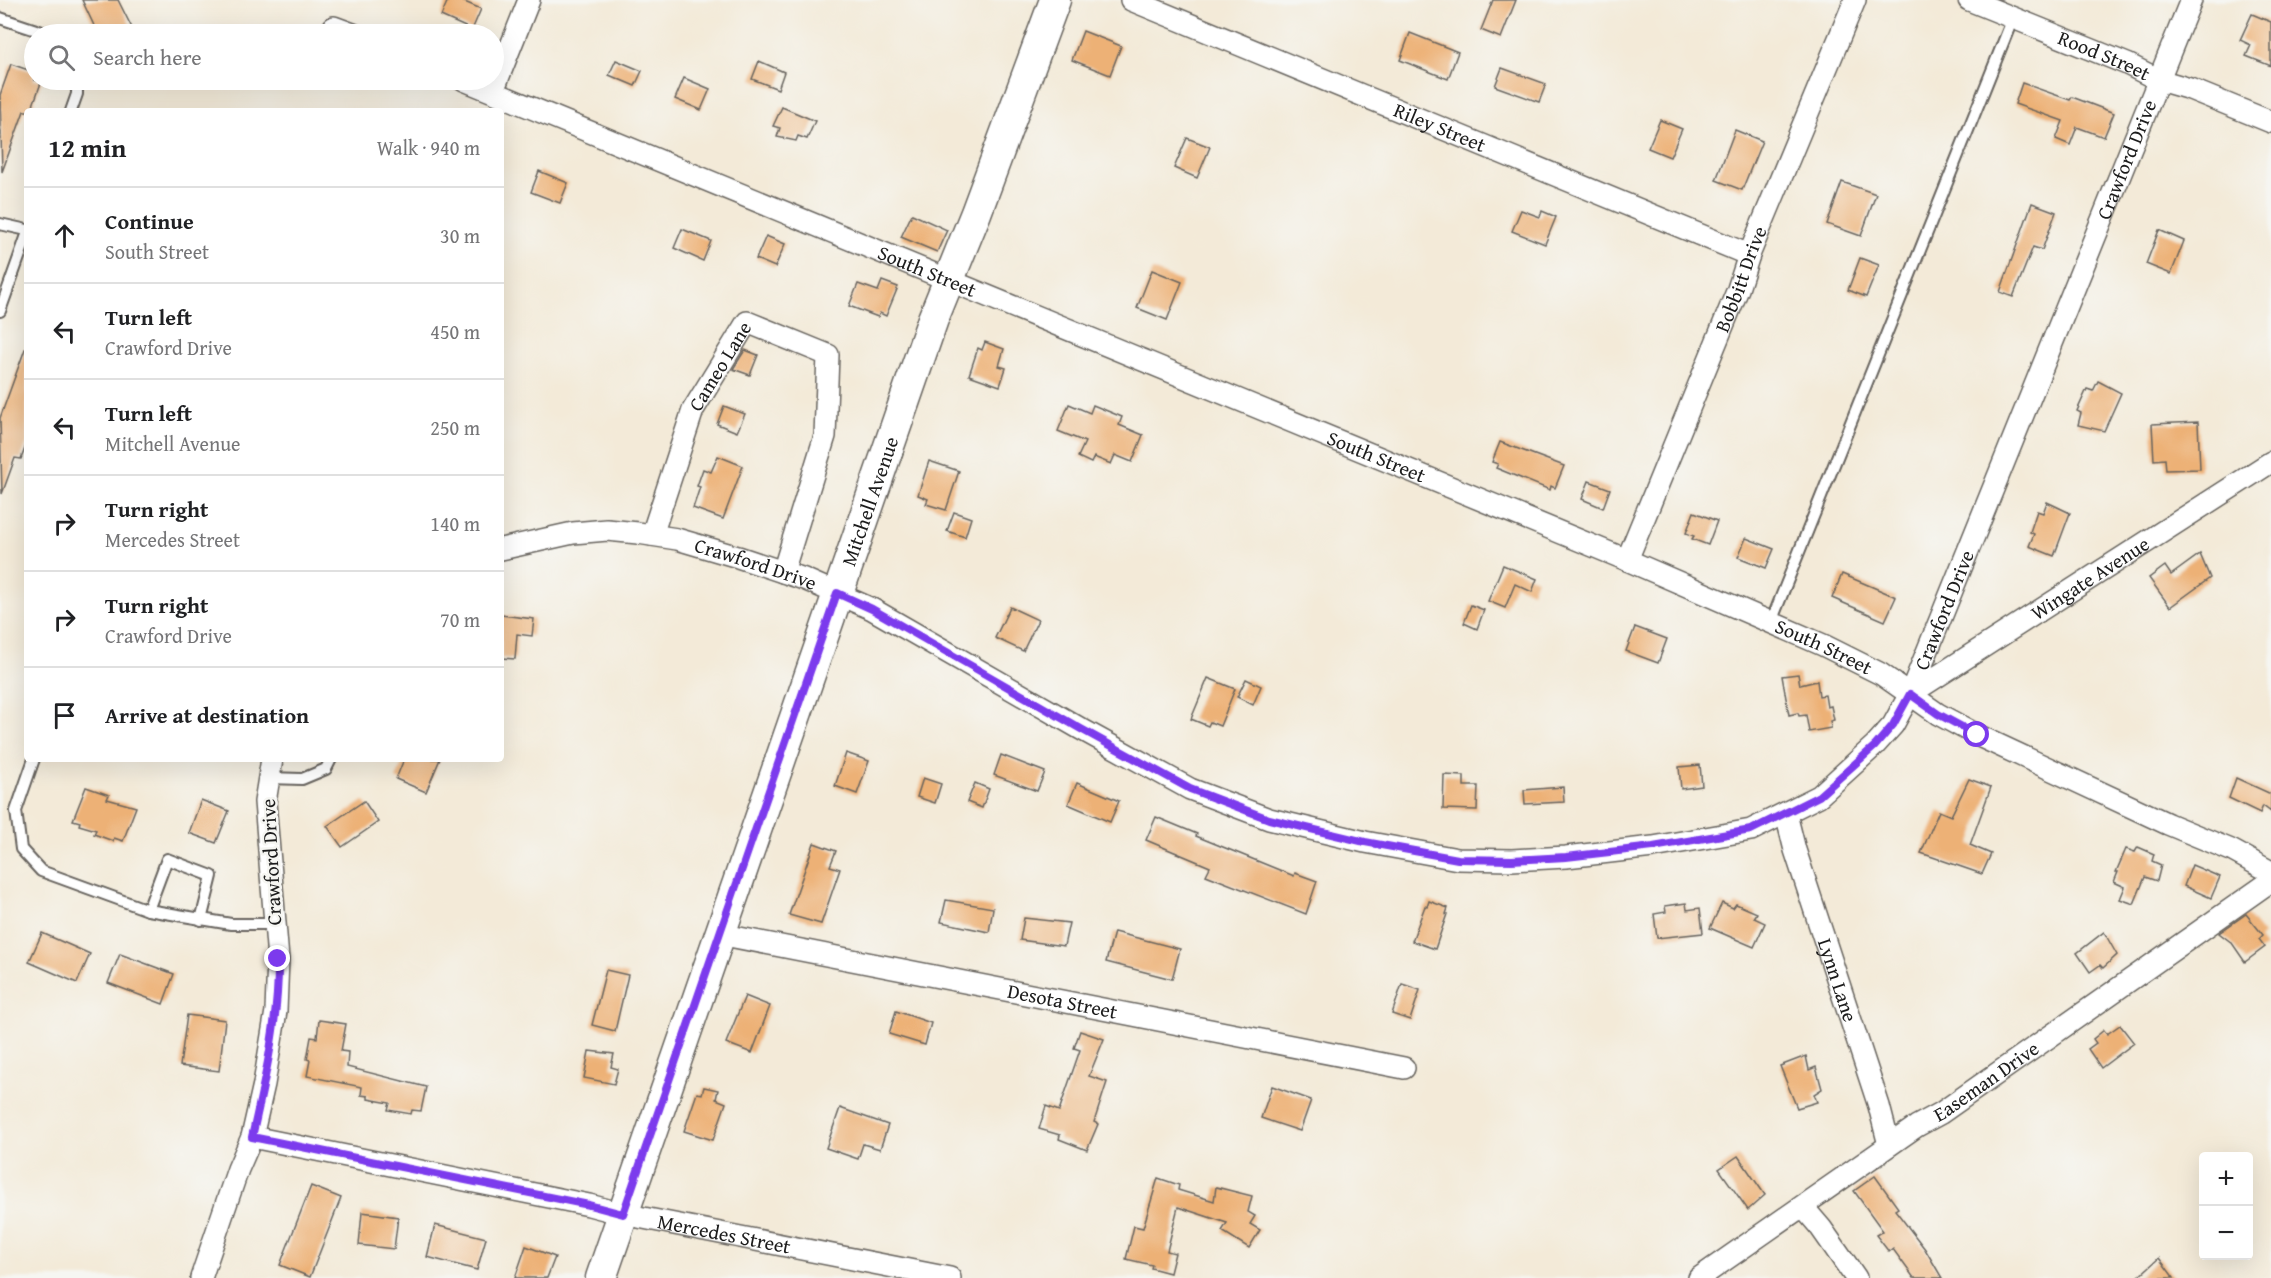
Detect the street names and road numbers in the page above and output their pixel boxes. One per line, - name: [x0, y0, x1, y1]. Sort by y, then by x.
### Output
- street label: Rood Street: [2054, 23, 2156, 87]
- street label: Riley Street: [1390, 95, 1490, 159]
- street label: Crawford Drive: [2089, 95, 2163, 224]
- street label: Bobbitt Drive: [1707, 221, 1773, 336]
- street label: South Street: [874, 237, 981, 304]
- street label: Cameo Lane: [681, 315, 758, 416]
- street label: South Street: [1323, 423, 1430, 489]
- street label: Mitchell Avenue: [834, 432, 905, 570]
- street label: Wingate Avenue: [2025, 529, 2155, 627]
- street label: Crawford Drive: [691, 530, 822, 597]
- street label: Crawford Drive: [1906, 545, 1981, 674]
- street label: South Street: [1771, 611, 1877, 681]
- street label: Crawford Drive: [253, 798, 288, 926]
- street label: Lynn Lane: [1811, 934, 1865, 1025]
- street label: Desota Street: [1005, 976, 1120, 1026]
- street label: Easeman Drive: [1928, 1034, 2044, 1128]
- street label: Mercedes Street: [655, 1206, 793, 1261]

